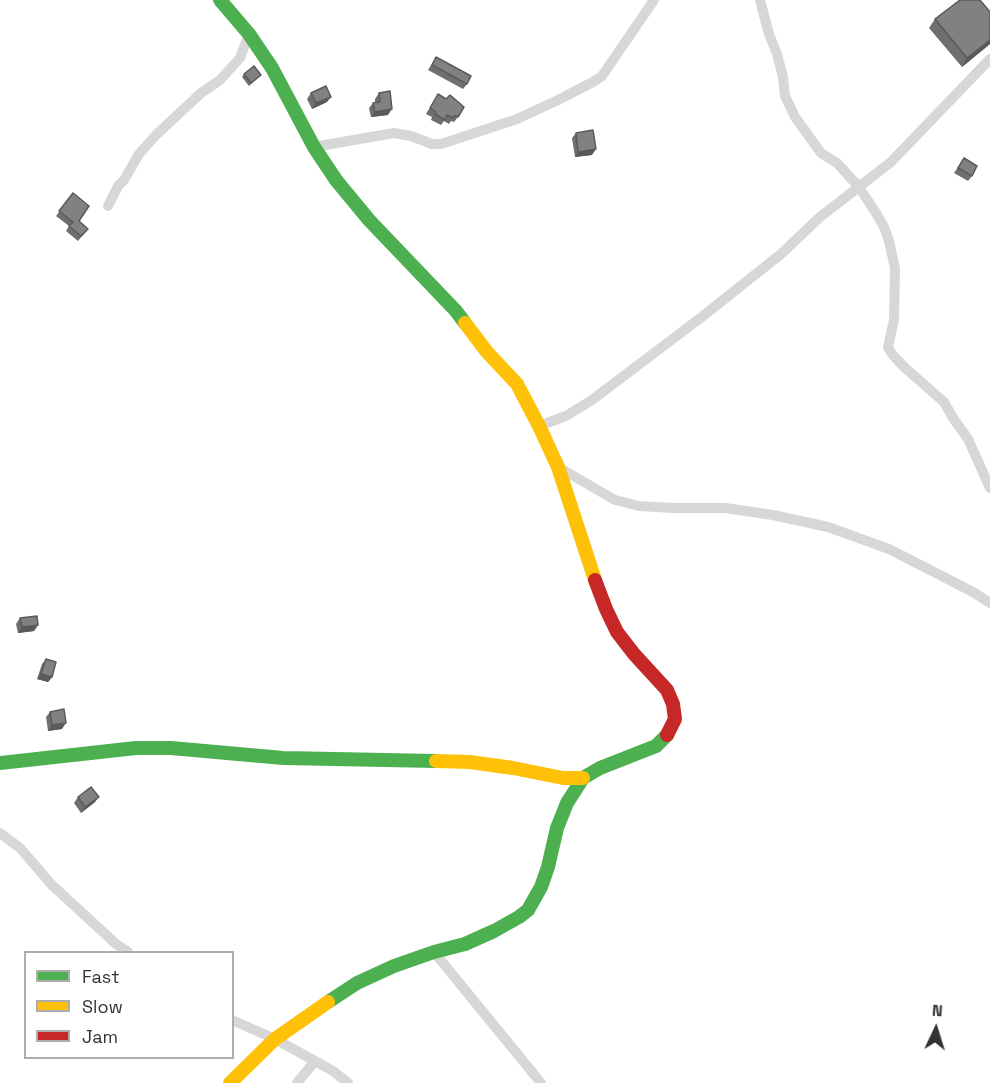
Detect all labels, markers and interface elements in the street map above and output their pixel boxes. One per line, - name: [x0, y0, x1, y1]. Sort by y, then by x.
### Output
- legend: [24, 951, 234, 1059]
- text: Fast: [82, 965, 119, 988]
- text: Slow: [82, 995, 123, 1018]
- north arrow: [906, 999, 966, 1059]
- text: N: [931, 1000, 943, 1021]
- text: Jam: [82, 1025, 118, 1048]

